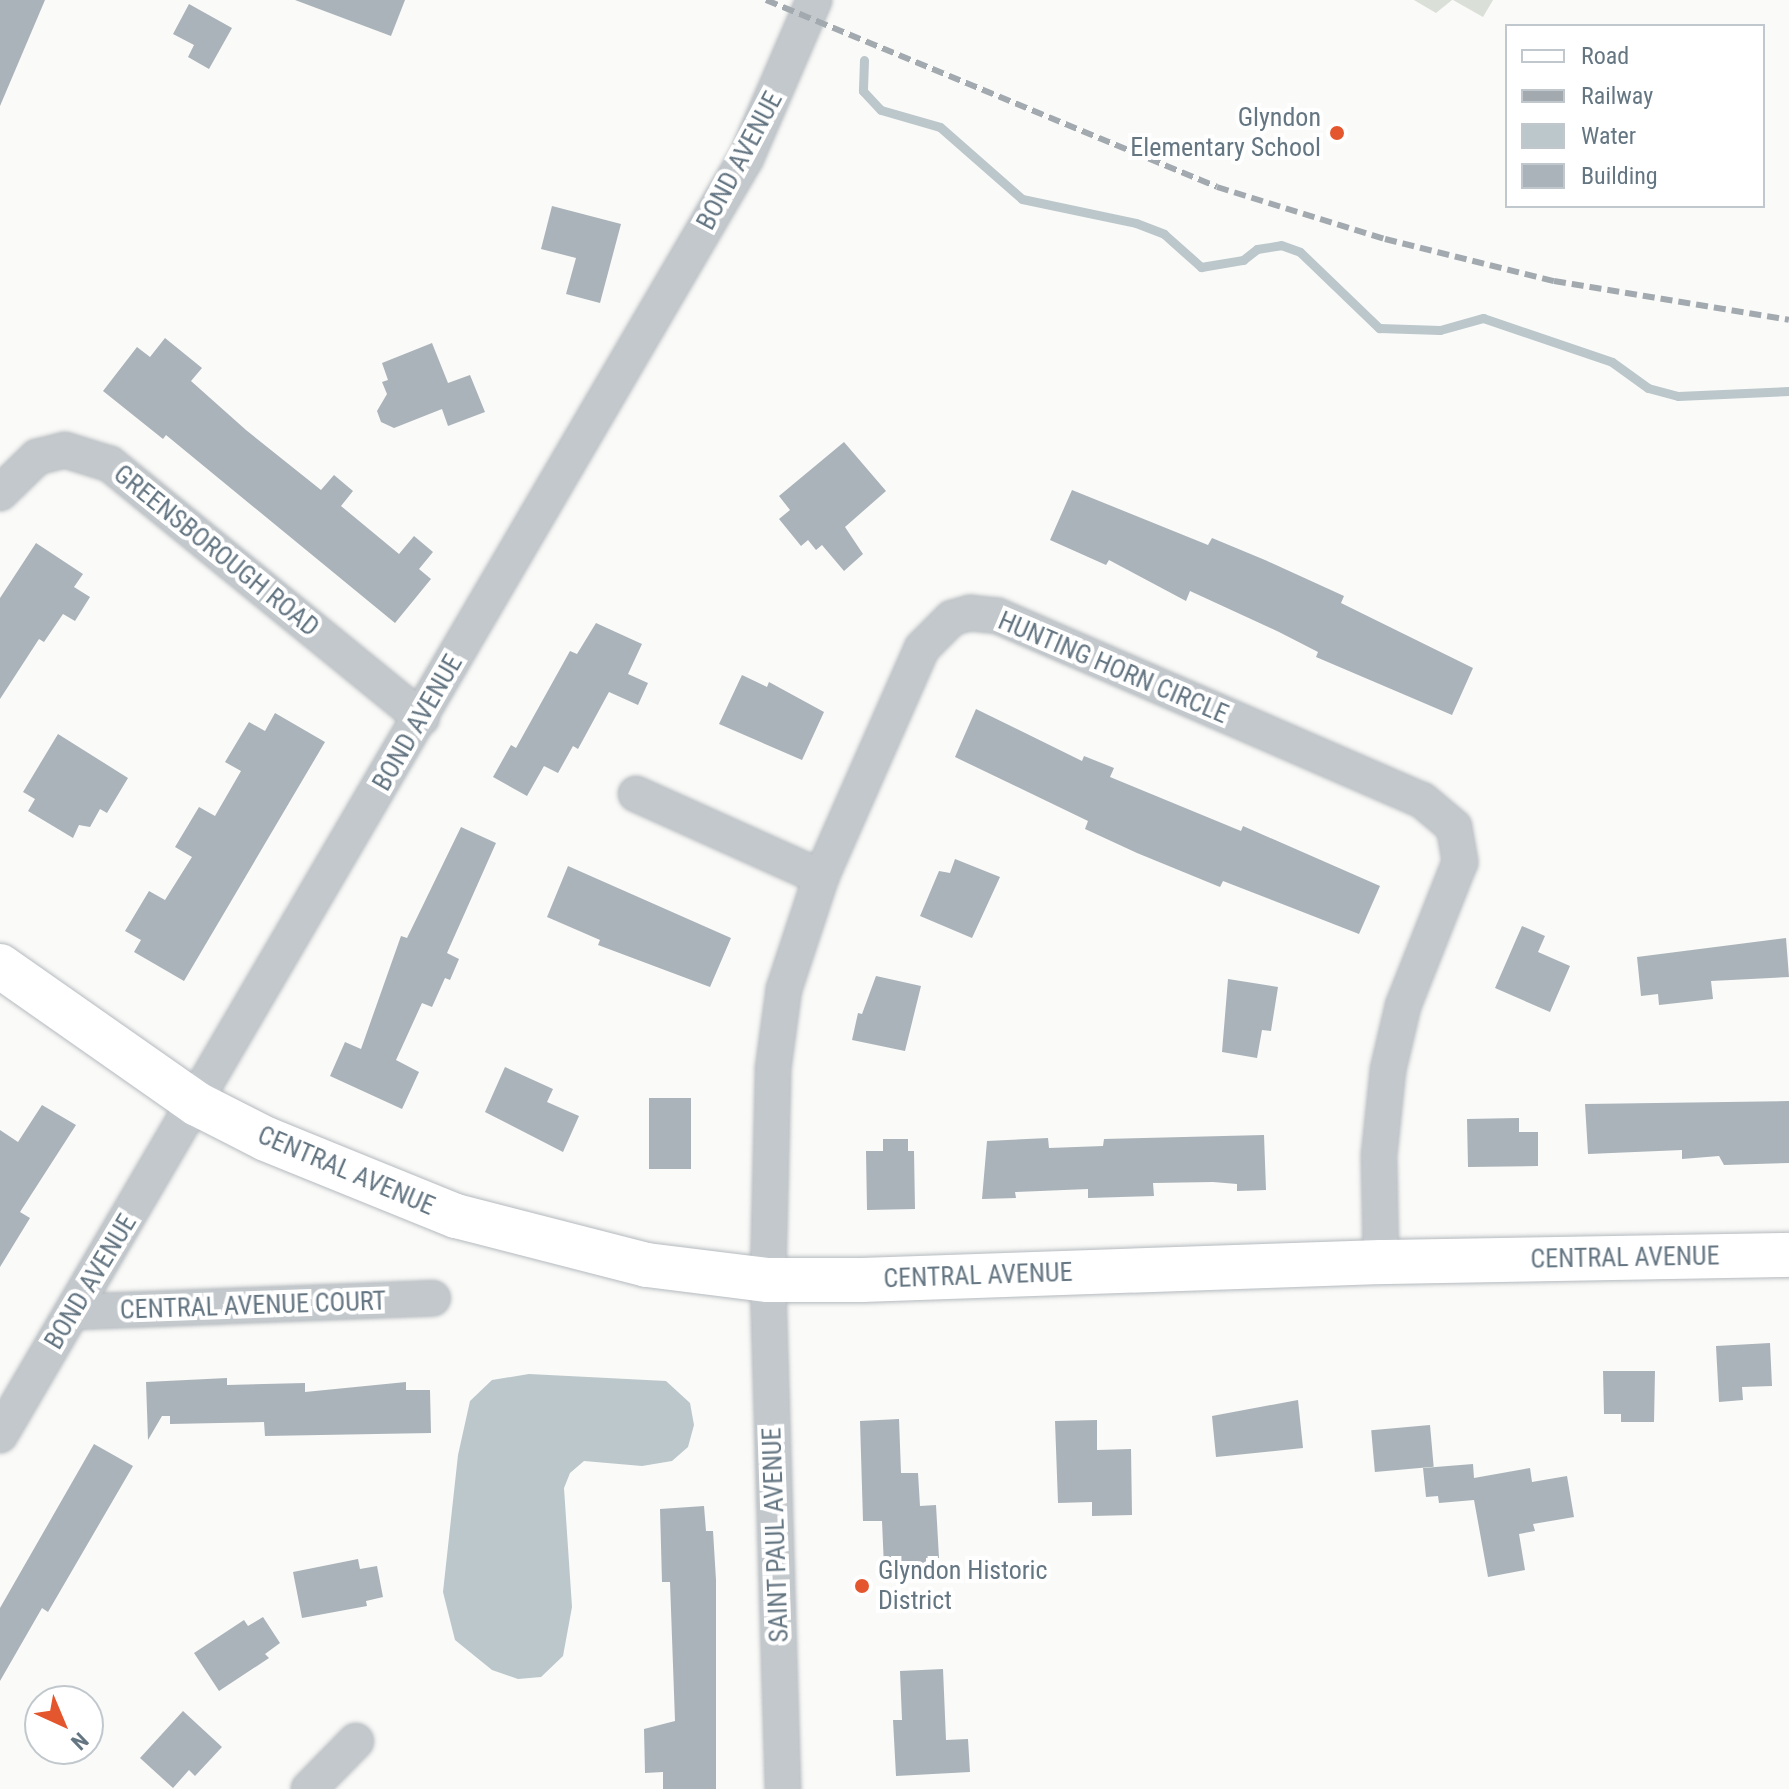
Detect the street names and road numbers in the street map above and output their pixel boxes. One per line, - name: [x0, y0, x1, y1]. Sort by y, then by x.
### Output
- street label: BOND AVENUE: [691, 87, 789, 235]
- street label: GREENSBOROUGH ROAD: [107, 459, 325, 643]
- street label: HUNTING HORN CIRCLE: [993, 605, 1233, 731]
- street label: BOND AVENUE: [367, 649, 469, 797]
- street label: CENTRAL AVENUE: [253, 1120, 439, 1222]
- street label: BOND AVENUE: [39, 1209, 143, 1355]
- street label: CENTRAL AVENUE: [1530, 1241, 1720, 1275]
- street label: CENTRAL AVENUE: [883, 1257, 1073, 1295]
- street label: CENTRAL AVENUE COURT: [119, 1286, 387, 1326]
- street label: SAINT PAUL AVENUE: [757, 1427, 795, 1643]

